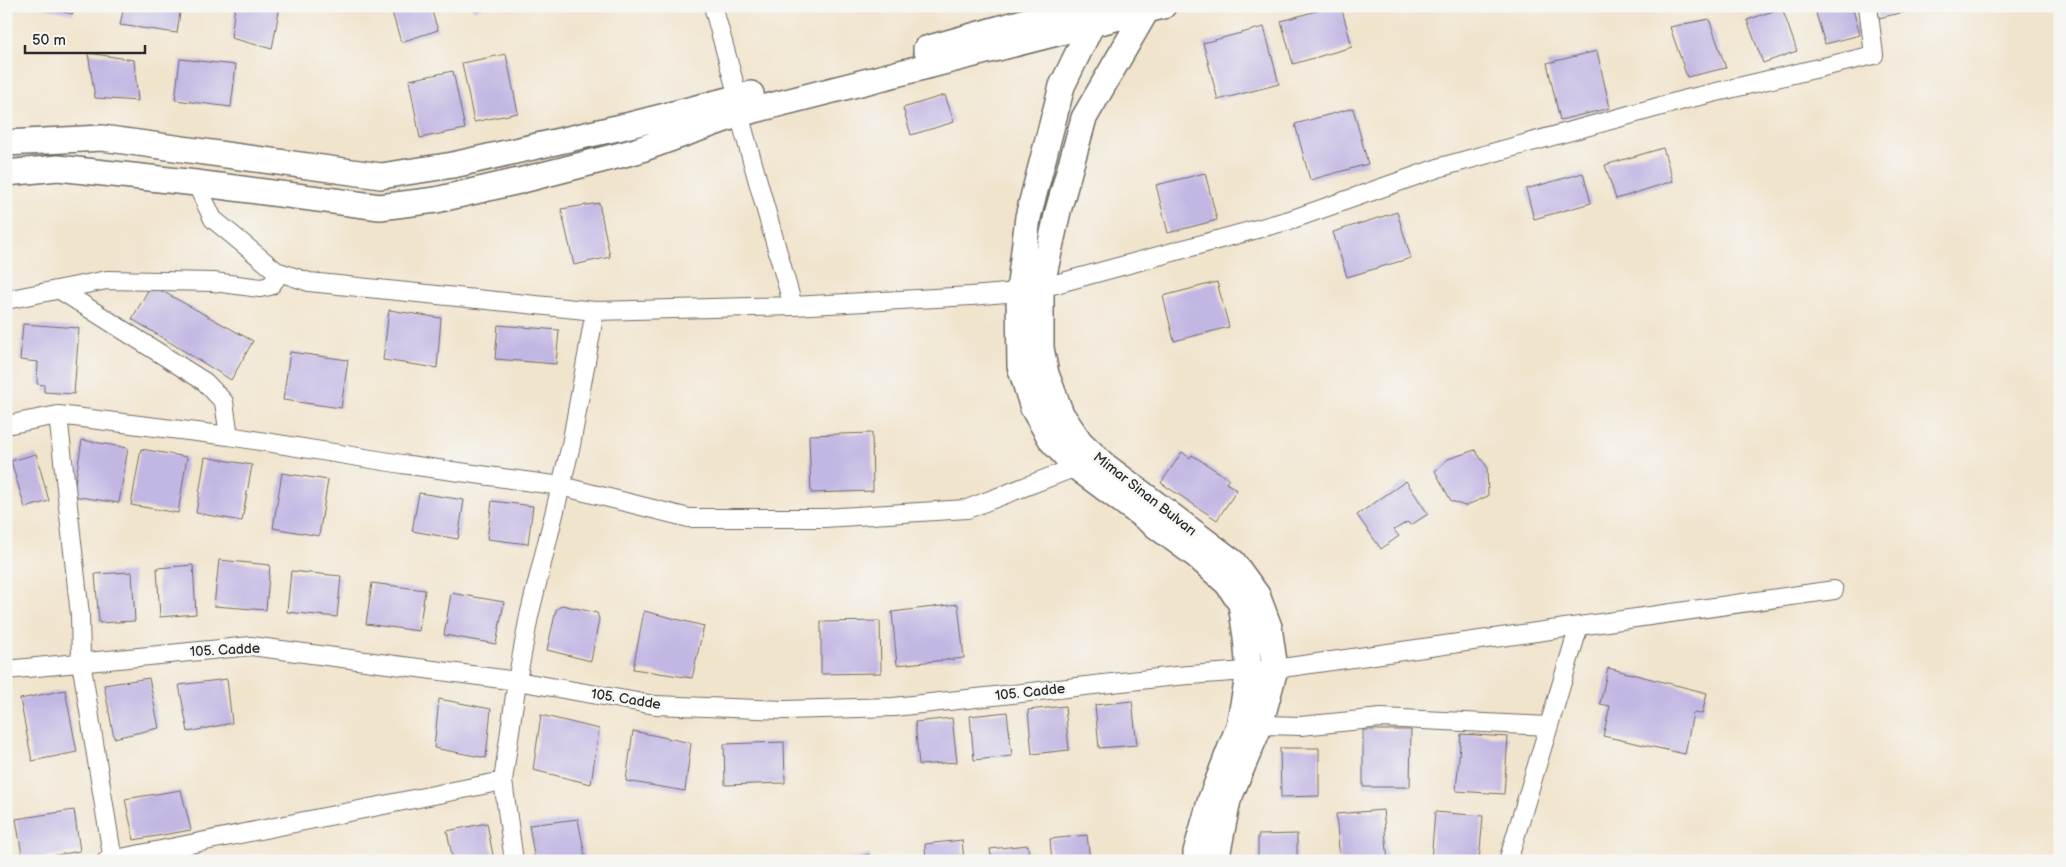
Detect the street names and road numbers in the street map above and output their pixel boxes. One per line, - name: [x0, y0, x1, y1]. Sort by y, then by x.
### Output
- street label: Mimar Sinan Bulvarı: [1090, 449, 1200, 539]
- street label: 105. Cadde: [189, 640, 261, 660]
- street label: 105. Cadde: [994, 680, 1066, 704]
- street label: 105. Cadde: [590, 685, 662, 713]

